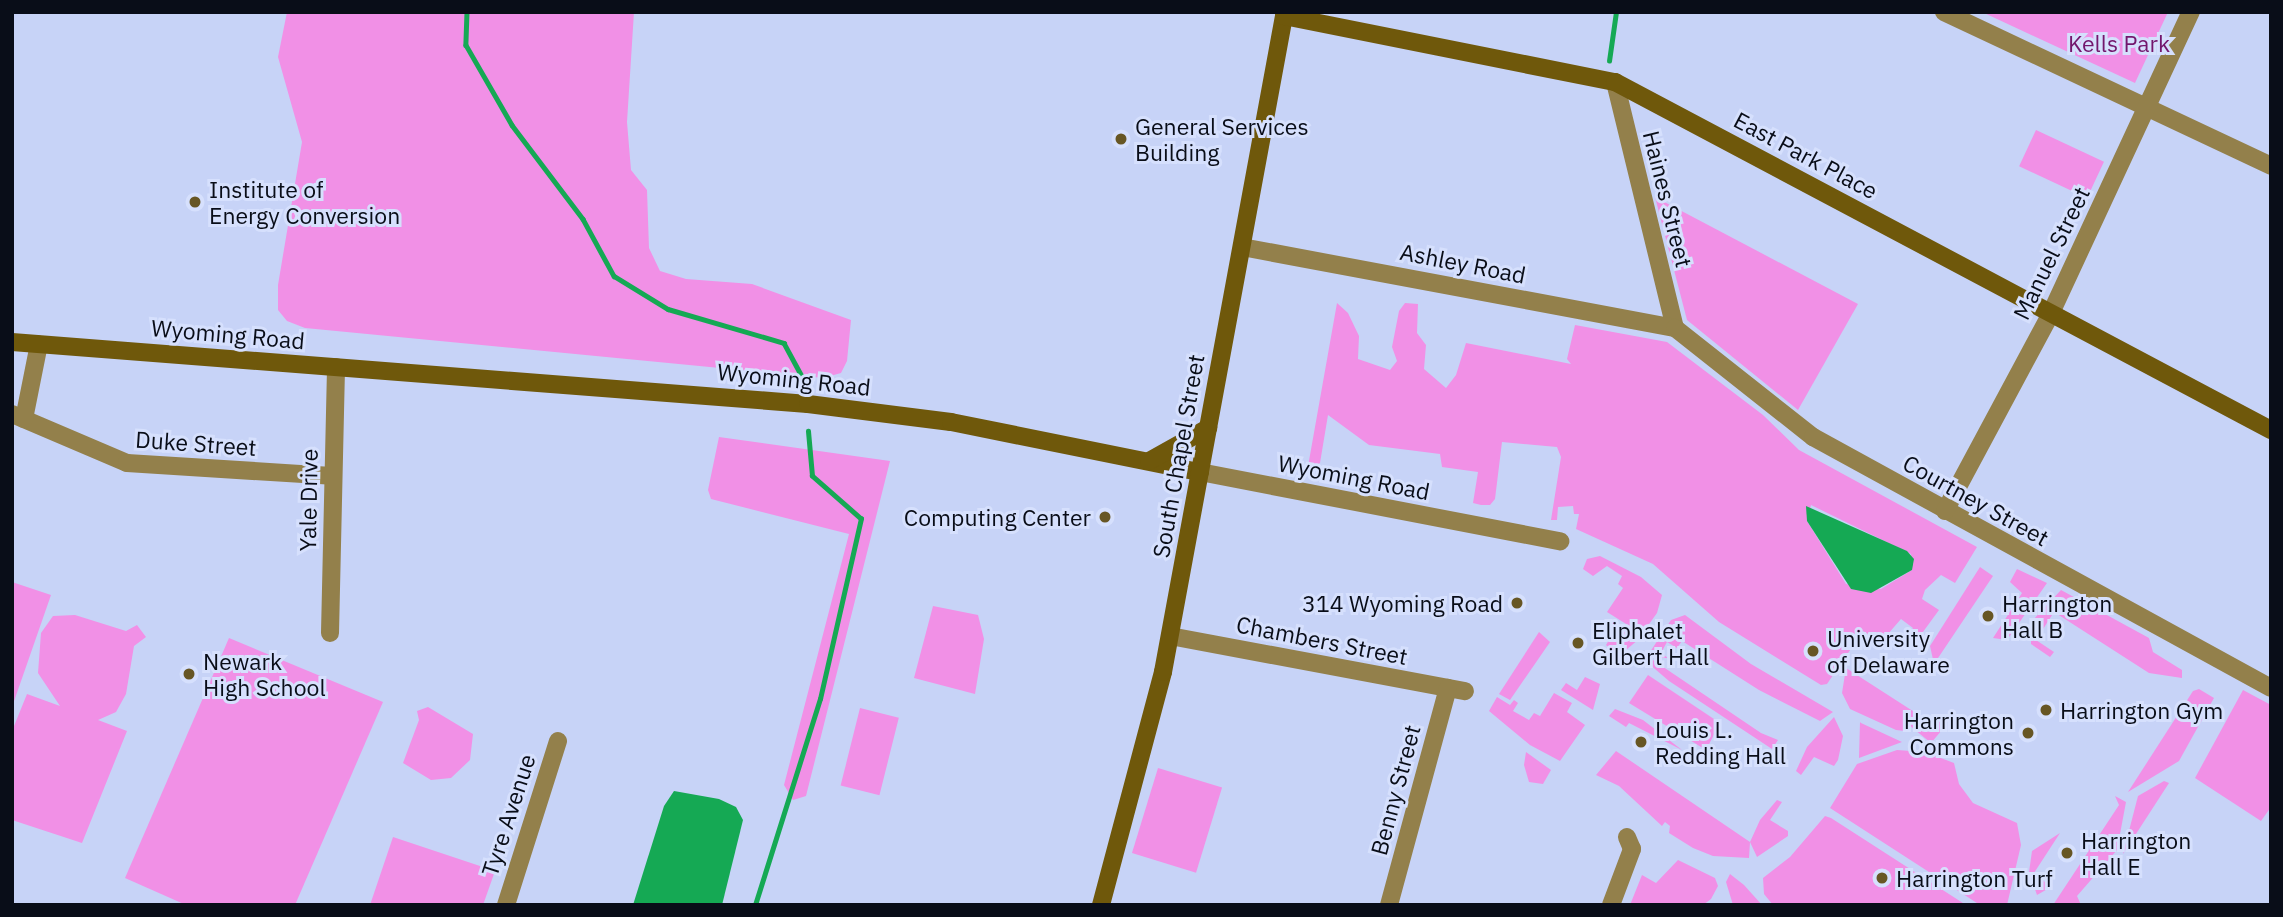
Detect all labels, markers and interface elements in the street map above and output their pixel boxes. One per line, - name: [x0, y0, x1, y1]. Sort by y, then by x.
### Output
- park label: Kells Park: [2068, 29, 2170, 57]
- street label: East Park Place: [1729, 106, 1883, 204]
- place label: General Services Building: [1135, 112, 1309, 166]
- street label: Haines Street: [1638, 128, 1698, 270]
- marker: General Services Building: [1113, 131, 1129, 147]
- place label: Institute of Energy Conversion: [209, 175, 400, 229]
- street label: Manuel Street: [2007, 182, 2095, 324]
- marker: Institute of Energy Conversion: [187, 194, 203, 210]
- street label: Ashley Road: [1398, 237, 1528, 289]
- street label: Wyoming Road: [150, 314, 306, 354]
- street label: South Chapel Street: [1147, 352, 1209, 560]
- street label: Wyoming Road: [716, 357, 872, 401]
- street label: Duke Street: [134, 425, 258, 461]
- street label: Yale Drive: [293, 449, 323, 551]
- street label: Wyoming Road: [1276, 449, 1432, 505]
- street label: Courtney Street: [1898, 449, 2054, 551]
- place label: Computing Center: [904, 503, 1091, 531]
- marker: Computing Center: [1097, 509, 1113, 525]
- place label: 314 Wyoming Road: [1302, 589, 1503, 617]
- place label: Harrington Hall B: [2002, 589, 2112, 643]
- marker: 314 Wyoming Road: [1509, 595, 1525, 611]
- marker: Harrington Hall B: [1980, 608, 1996, 624]
- street label: Chambers Street: [1234, 610, 1410, 670]
- place label: Eliphalet Gilbert Hall: [1592, 616, 1709, 670]
- place label: University of Delaware: [1827, 624, 1950, 678]
- marker: Eliphalet Gilbert Hall: [1570, 635, 1586, 651]
- marker: University of Delaware: [1805, 643, 1821, 659]
- place label: Newark High School: [203, 647, 326, 701]
- marker: Newark High School: [181, 666, 197, 682]
- place label: Harrington Gym: [2060, 696, 2223, 724]
- marker: Harrington Gym: [2038, 702, 2054, 718]
- place label: Harrington Commons: [1904, 706, 2014, 760]
- place label: Louis L. Redding Hall: [1655, 715, 1786, 769]
- street label: Benny Street: [1364, 722, 1426, 858]
- marker: Harrington Commons: [2020, 725, 2036, 741]
- marker: Louis L. Redding Hall: [1633, 734, 1649, 750]
- street label: Tyre Avenue: [475, 750, 541, 880]
- place label: Harrington Hall E: [2081, 826, 2191, 880]
- marker: Harrington Hall E: [2059, 845, 2075, 861]
- place label: Harrington Turf: [1896, 864, 2053, 892]
- marker: Harrington Turf: [1874, 870, 1890, 886]

